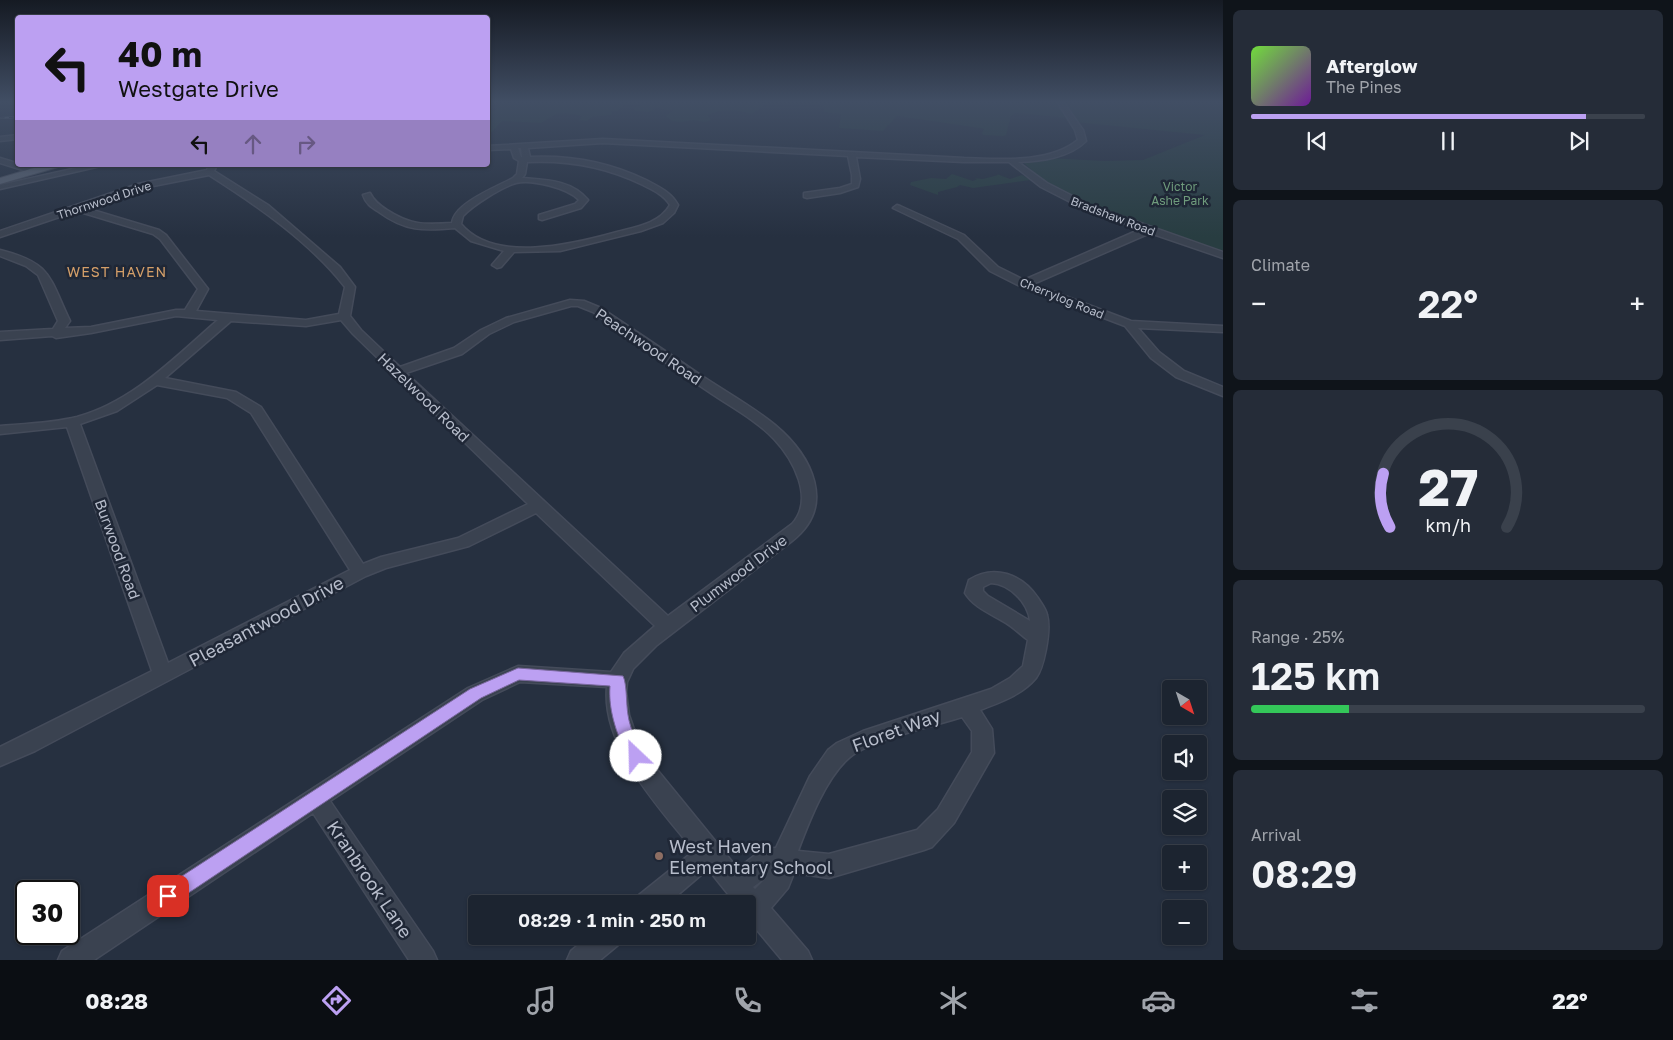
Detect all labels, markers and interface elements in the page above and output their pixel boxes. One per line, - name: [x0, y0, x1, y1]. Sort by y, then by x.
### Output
- text: 40 m: [118, 33, 202, 75]
- icon: left: [35, 35, 100, 100]
- text: Afterglow: [1326, 54, 1417, 77]
- text: Westgate Drive: [118, 75, 279, 102]
- text: The Pines: [1326, 77, 1401, 97]
- icon: previous: [1303, 127, 1331, 155]
- icon: pause: [1434, 127, 1462, 155]
- icon: next: [1565, 127, 1593, 155]
- icon: left: [186, 130, 214, 158]
- icon: ahead: [239, 130, 267, 158]
- icon: right: [292, 130, 320, 158]
- street label: Thornwood Drive: [55, 178, 153, 222]
- park label: Victor Ashe Park: [1151, 179, 1209, 208]
- street label: Bradshaw Road: [1069, 193, 1157, 239]
- text: Climate: [1251, 255, 1310, 275]
- district label: WEST HAVEN: [67, 263, 167, 280]
- street label: Cherrylog Road: [1018, 274, 1106, 322]
- text: 22°: [1418, 281, 1478, 326]
- text: −: [1251, 287, 1266, 320]
- text: +: [1630, 287, 1645, 320]
- street label: Peachwood Road: [593, 304, 705, 388]
- street label: Hazelwood Road: [374, 349, 474, 445]
- text: 27: [1418, 455, 1478, 517]
- street label: Burwood Road: [92, 497, 144, 601]
- text: km/h: [1425, 514, 1471, 536]
- street label: Plumwood Drive: [686, 530, 790, 615]
- street label: Pleasantwood Drive: [185, 571, 347, 671]
- text: Range · 25%: [1251, 627, 1345, 647]
- text: 125 km: [1251, 653, 1380, 698]
- north arrow: [1162, 680, 1208, 725]
- map controls: [1162, 680, 1207, 945]
- street label: Floret Way: [849, 704, 943, 756]
- position arrow: [609, 729, 661, 781]
- button: sound: [1162, 735, 1207, 780]
- button: layers: [1162, 790, 1207, 835]
- street label: Kranbrook Lane: [323, 816, 417, 942]
- text: Arrival: [1251, 825, 1301, 845]
- place label: West Haven Elementary School: [669, 835, 833, 878]
- button: +: [1162, 845, 1207, 890]
- marker: West Haven Elementary School: [653, 850, 665, 862]
- text: 08:29: [1251, 851, 1357, 896]
- pin: [147, 875, 189, 917]
- speed limit sign: 30: [15, 880, 80, 945]
- icon: arrive: [154, 882, 182, 910]
- button: −: [1162, 900, 1207, 945]
- text: 08:29 · 1 min · 250 m: [518, 908, 706, 931]
- icon: directions: [319, 983, 354, 1018]
- icon: music: [524, 983, 559, 1018]
- icon: phone: [730, 983, 765, 1018]
- icon: climate: [936, 983, 971, 1018]
- icon: car: [1141, 983, 1176, 1018]
- icon: filters: [1347, 983, 1382, 1018]
- text: 08:28: [85, 987, 148, 1014]
- text: 22°: [1552, 987, 1588, 1014]

